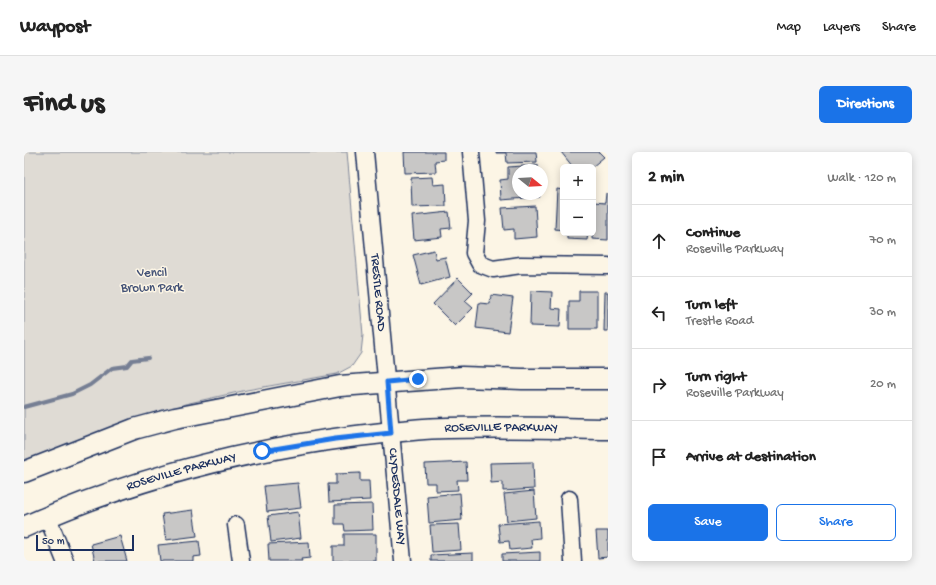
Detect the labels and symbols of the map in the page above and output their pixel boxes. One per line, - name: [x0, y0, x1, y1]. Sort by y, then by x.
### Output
- north arrow: [512, 164, 548, 200]
- street label: TRESTLE ROAD: [367, 252, 389, 332]
- park label: Vencil Brown Park: [120, 266, 184, 296]
- route end: [409, 370, 427, 388]
- street label: ROSEVILLE PARKWAY: [444, 420, 558, 436]
- route start: [253, 442, 271, 460]
- street label: CLYDESDALE WAY: [385, 447, 409, 546]
- street label: ROSEVILLE PARKWAY: [124, 450, 238, 494]
- scale bar: [36, 533, 134, 552]

